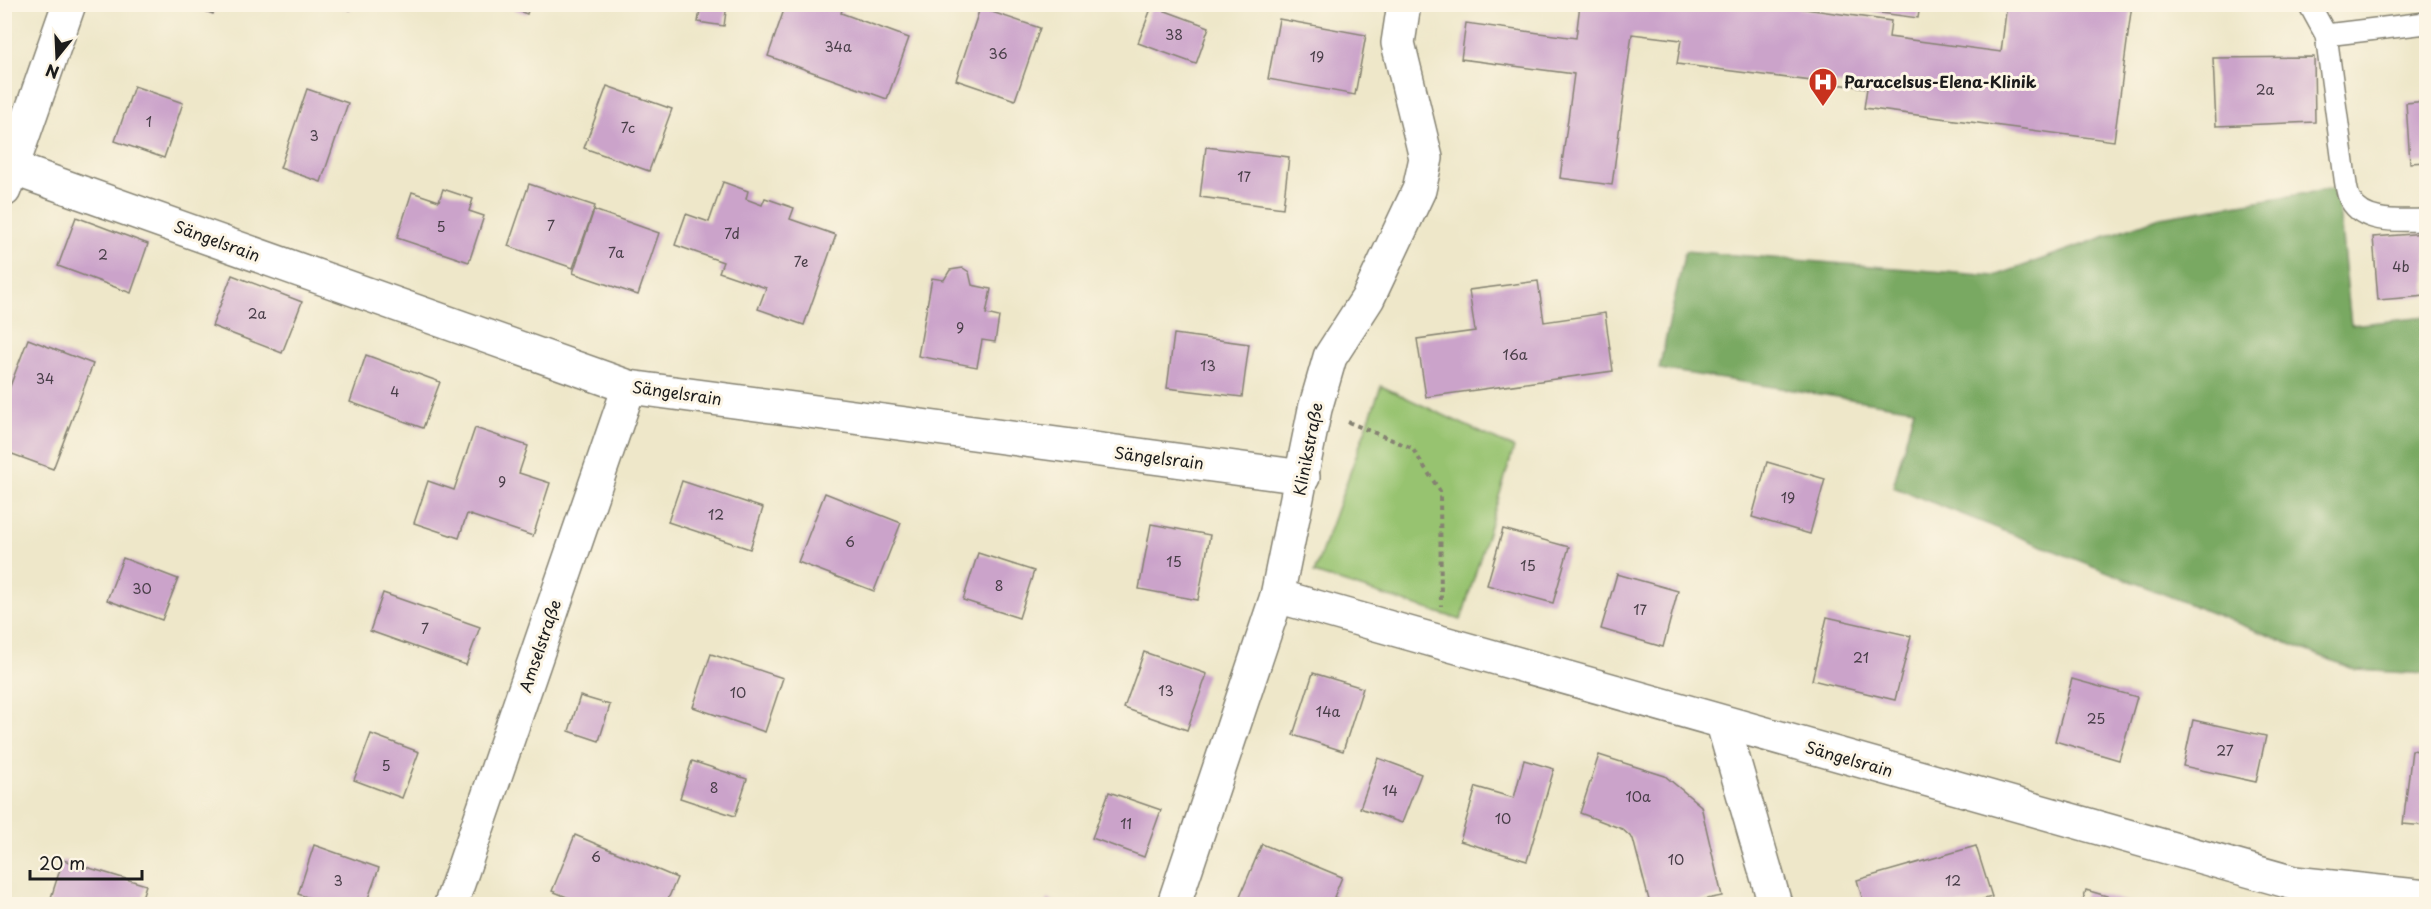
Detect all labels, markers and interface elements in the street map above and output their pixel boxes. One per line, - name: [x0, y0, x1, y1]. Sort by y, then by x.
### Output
- house number: 38: [1165, 24, 1183, 45]
- north arrow: [27, 27, 87, 87]
- house number: 34a: [824, 36, 852, 57]
- house number: 36: [988, 43, 1008, 64]
- house number: 19: [1310, 46, 1324, 67]
- text: N: [42, 59, 62, 86]
- hospital icon: Paracelsus-Elena-Klinik: [1807, 66, 1839, 108]
- place label: Paracelsus-Elena-Klinik: [1844, 69, 2037, 93]
- house number: 2a: [2256, 79, 2274, 100]
- house number: 1: [146, 111, 152, 132]
- house number: 7c: [621, 117, 635, 138]
- house number: 3: [309, 125, 319, 146]
- house number: 17: [1237, 166, 1251, 187]
- street label: Sängelsrain: [171, 213, 264, 267]
- house number: 7: [547, 215, 555, 236]
- house number: 5: [436, 216, 446, 237]
- house number: 7d: [724, 223, 740, 244]
- house number: 7a: [608, 242, 624, 263]
- house number: 2: [98, 244, 108, 265]
- house number: 7e: [794, 251, 808, 272]
- house number: 4b: [2392, 256, 2410, 277]
- house number: 2a: [248, 303, 266, 324]
- house number: 9: [956, 317, 964, 338]
- house number: 16a: [1503, 344, 1528, 365]
- house number: 13: [1200, 355, 1216, 376]
- house number: 34: [36, 368, 54, 389]
- street label: Sängelsrain: [631, 374, 723, 410]
- house number: 4: [390, 381, 400, 402]
- street label: Klinikstraße: [1286, 400, 1328, 497]
- street label: Sängelsrain: [1113, 440, 1205, 474]
- house number: 9: [498, 471, 506, 492]
- house number: 19: [1781, 487, 1795, 508]
- house number: 12: [708, 504, 724, 525]
- house number: 6: [845, 531, 855, 552]
- house number: 15: [1166, 551, 1182, 572]
- house number: 15: [1520, 555, 1536, 576]
- house number: 8: [995, 575, 1003, 596]
- house number: 30: [132, 578, 152, 599]
- street label: Amselstraße: [512, 596, 566, 695]
- house number: 17: [1633, 599, 1647, 620]
- house number: 7: [421, 618, 429, 639]
- house number: 21: [1853, 647, 1869, 668]
- house number: 13: [1158, 680, 1174, 701]
- house number: 10: [730, 682, 746, 703]
- house number: 14a: [1316, 701, 1340, 722]
- house number: 25: [2087, 708, 2105, 729]
- street label: Sängelsrain: [1803, 734, 1896, 782]
- house number: 27: [2216, 740, 2234, 761]
- house number: 5: [381, 755, 391, 776]
- house number: 8: [710, 777, 718, 798]
- house number: 14: [1382, 780, 1398, 801]
- house number: 10a: [1625, 786, 1651, 807]
- house number: 10: [1495, 808, 1511, 829]
- house number: 11: [1120, 813, 1132, 834]
- scale bar: [30, 843, 142, 881]
- house number: 6: [591, 846, 601, 867]
- text: 20 m: [39, 849, 85, 876]
- house number: 10: [1668, 849, 1684, 870]
- house number: 3: [333, 870, 343, 891]
- house number: 12: [1945, 870, 1961, 891]

